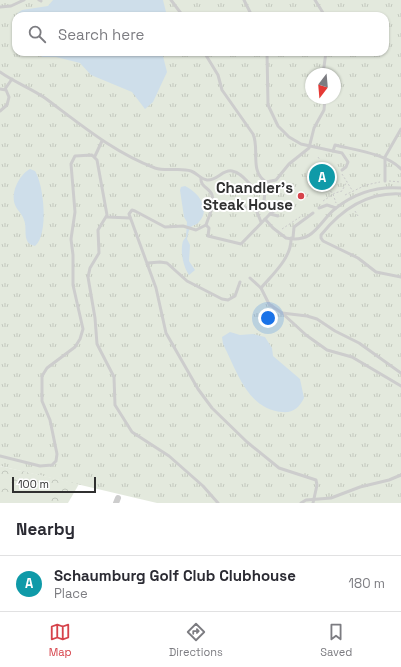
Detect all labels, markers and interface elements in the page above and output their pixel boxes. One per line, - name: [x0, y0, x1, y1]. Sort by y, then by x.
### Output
- search box: [12, 12, 389, 56]
- icon: search: [26, 23, 48, 45]
- text: Search here: [58, 25, 144, 44]
- north arrow: [305, 68, 341, 104]
- pin: A: [309, 162, 335, 192]
- place label: Chandler's Steak House: [203, 178, 293, 214]
- marker: Chandler's Steak House: [296, 191, 306, 201]
- your location: [258, 308, 278, 328]
- scale bar: [12, 475, 96, 494]
- text: 100 m: [18, 477, 49, 491]
- text: Nearby: [16, 518, 75, 540]
- text: Schaumburg Golf Club Clubhouse: [54, 566, 296, 585]
- text: A: [25, 575, 33, 592]
- text: 180 m: [349, 575, 385, 592]
- text: Place: [54, 585, 88, 602]
- tab: Map: [49, 621, 72, 659]
- tab: Directions: [169, 621, 223, 659]
- tab: Saved: [320, 621, 352, 659]

